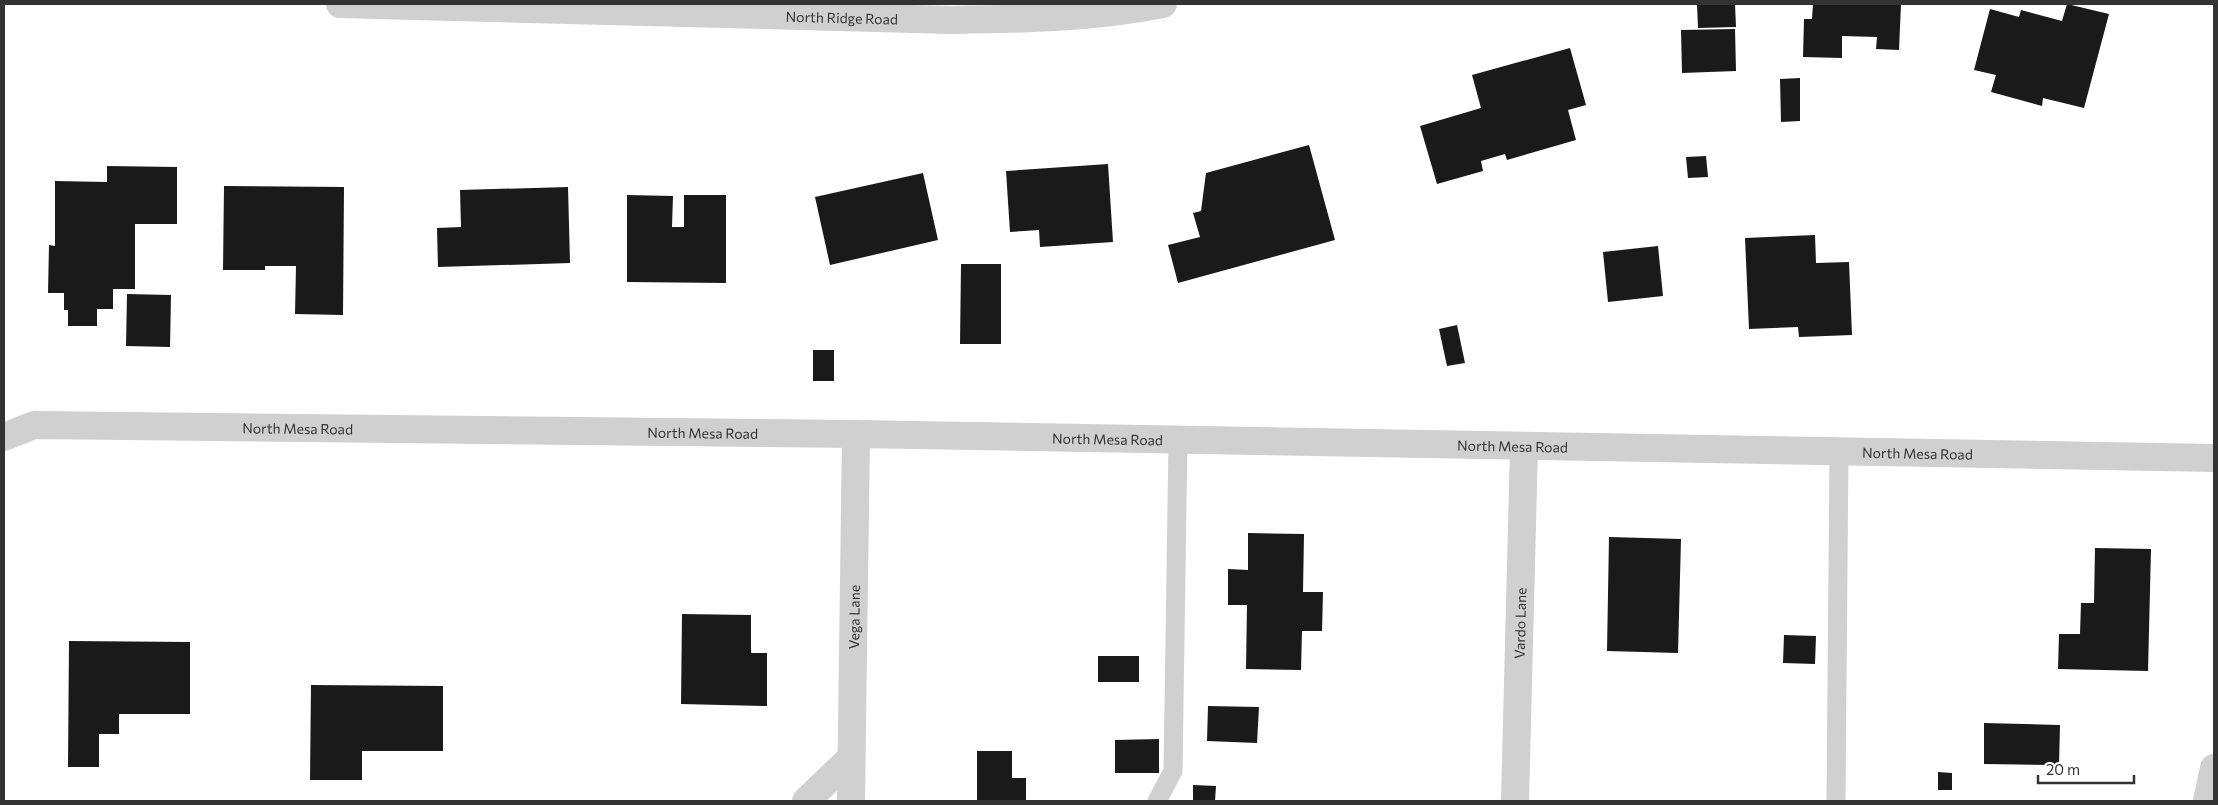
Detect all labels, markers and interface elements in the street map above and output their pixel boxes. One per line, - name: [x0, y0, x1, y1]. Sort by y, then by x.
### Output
- street label: North Ridge Road: [785, 7, 898, 27]
- street label: North Mesa Road: [242, 419, 353, 437]
- street label: North Mesa Road: [647, 423, 758, 441]
- street label: North Mesa Road: [1052, 429, 1163, 448]
- street label: North Mesa Road: [1457, 436, 1568, 455]
- street label: North Mesa Road: [1862, 443, 1973, 462]
- street label: Vega Lane: [845, 585, 862, 649]
- street label: Vardo Lane: [1510, 587, 1529, 659]
- scale bar: [2038, 752, 2134, 784]
- text: 20 m: [2046, 760, 2080, 778]

